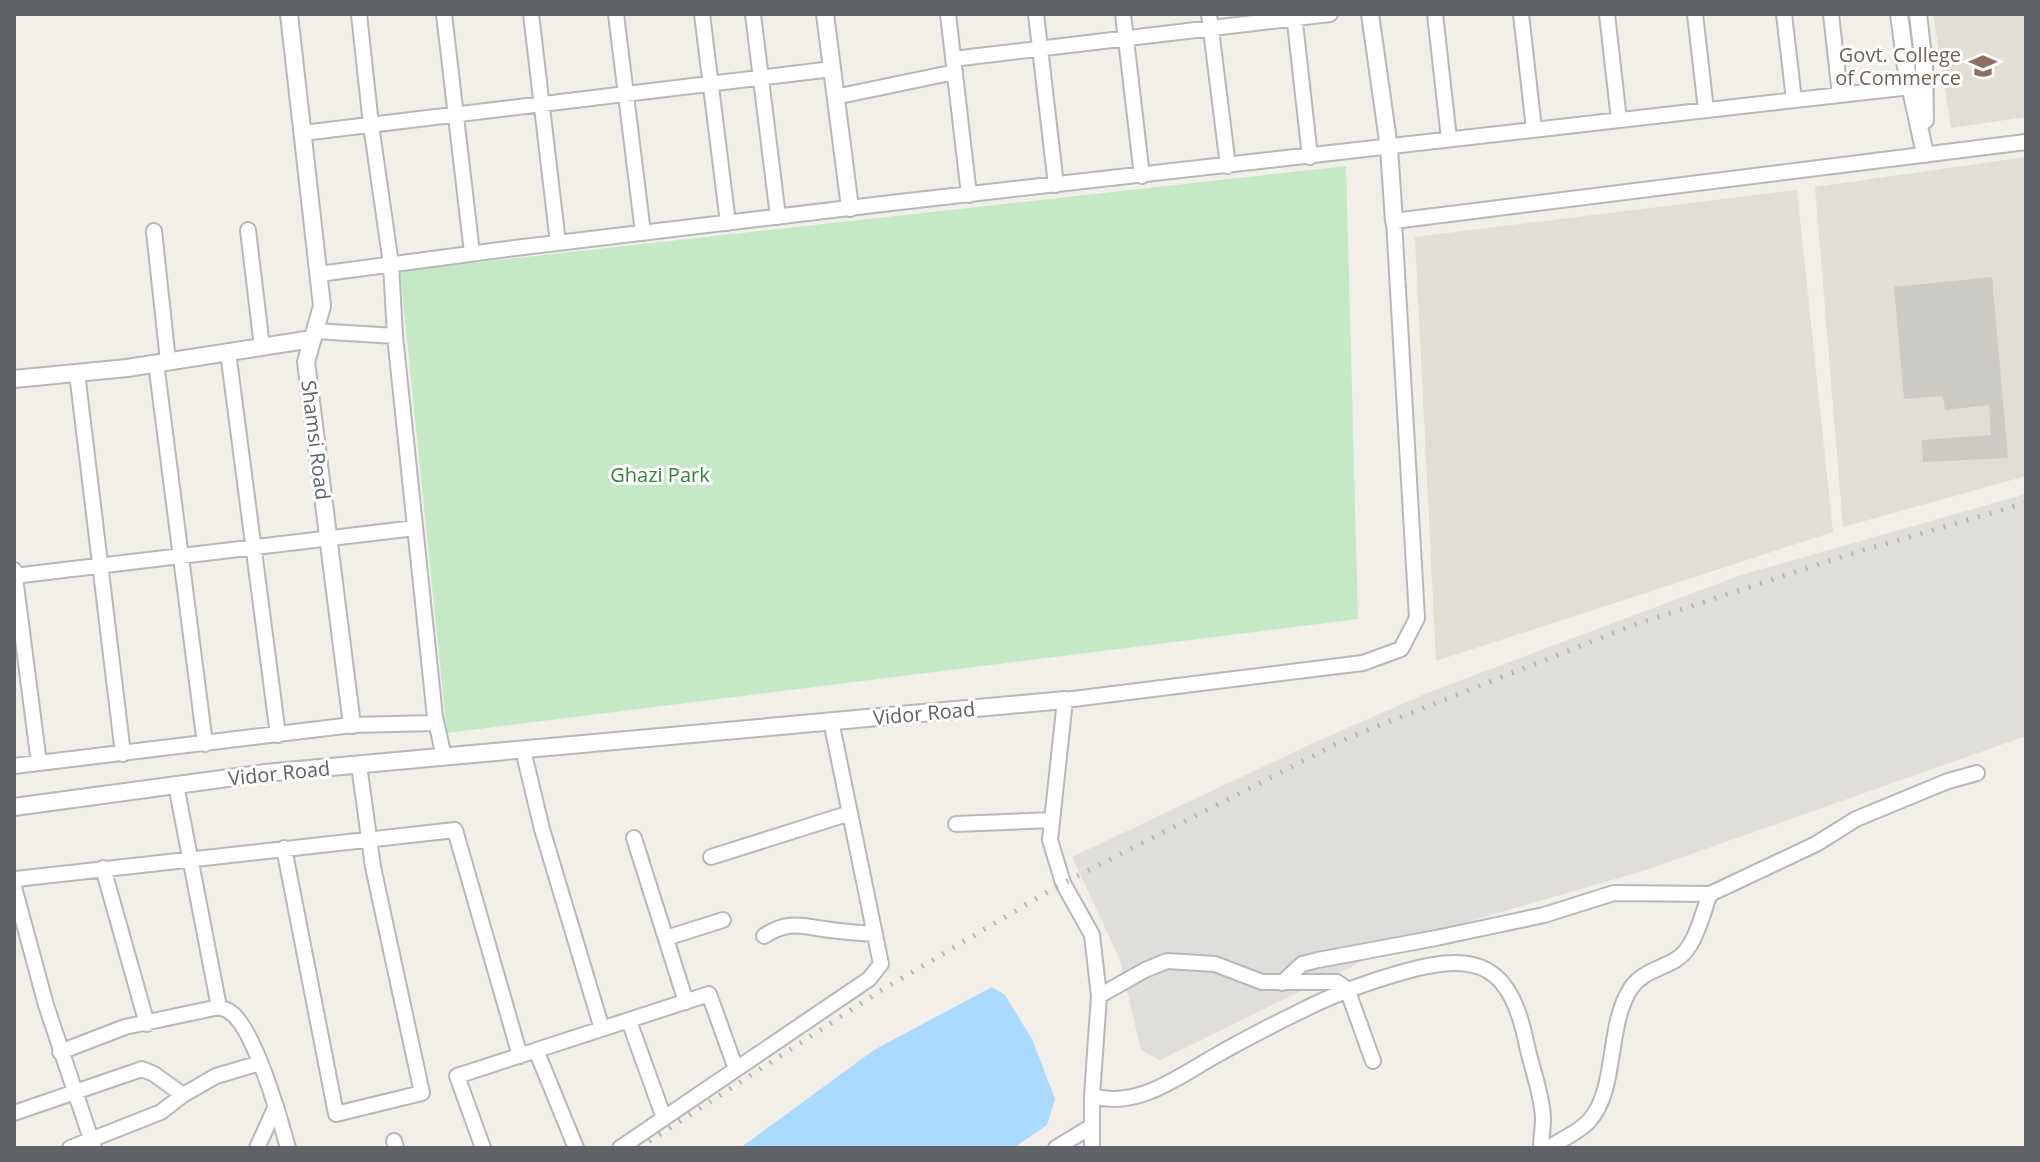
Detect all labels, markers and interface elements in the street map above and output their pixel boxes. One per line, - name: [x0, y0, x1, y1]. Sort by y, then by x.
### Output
- place label: Govt. College of Commerce: [1835, 41, 1961, 91]
- school or university icon: Govt. College of Commerce: [1968, 51, 1998, 81]
- street label: Shamsi Road: [295, 379, 337, 501]
- park label: Ghazi Park: [610, 461, 710, 488]
- street label: Vidor Road: [872, 695, 976, 731]
- street label: Vidor Road: [227, 754, 331, 792]

